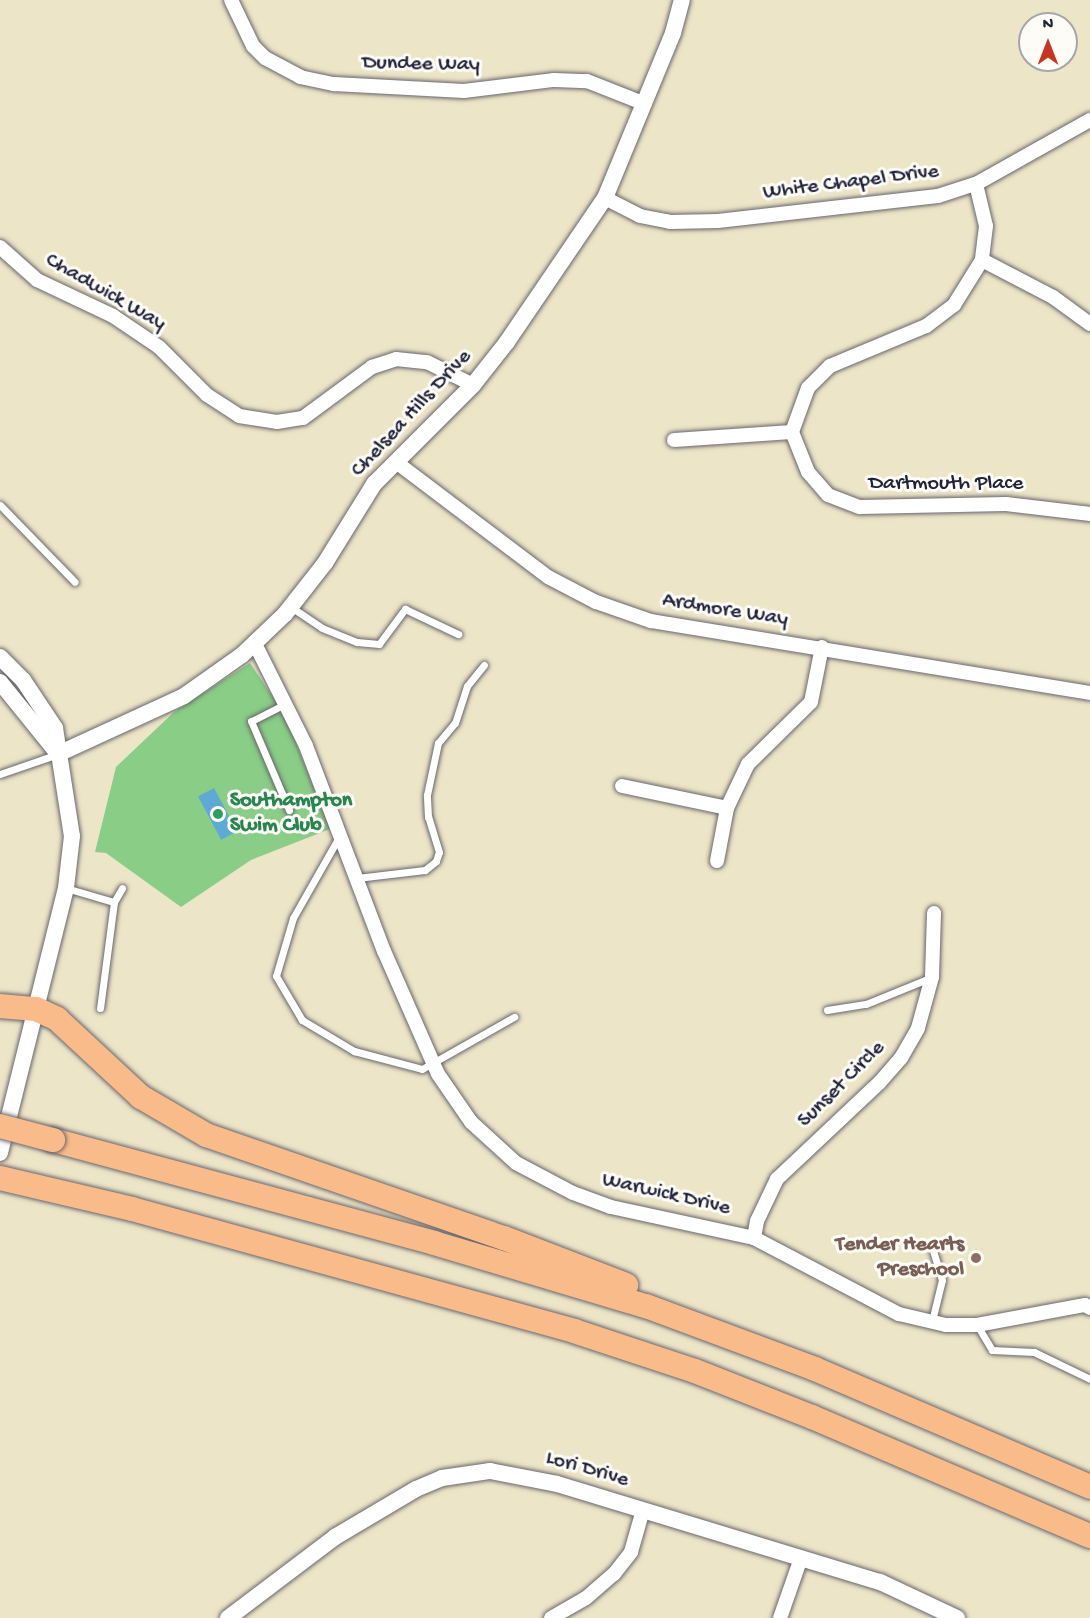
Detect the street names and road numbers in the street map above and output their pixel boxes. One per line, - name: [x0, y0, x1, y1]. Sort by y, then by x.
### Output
- street label: Dundee Way: [362, 51, 480, 79]
- street label: White Chapel Drive: [762, 159, 940, 207]
- street label: Chadwick Way: [40, 248, 170, 338]
- street label: Chelsea Hills Drive: [346, 345, 478, 483]
- street label: Dartmouth Place: [869, 472, 1023, 498]
- street label: Ardmore Way: [660, 588, 790, 634]
- street label: Sunset Circle: [793, 1036, 891, 1134]
- street label: Warwick Drive: [599, 1167, 733, 1223]
- street label: Lori Drive: [542, 1446, 632, 1494]

